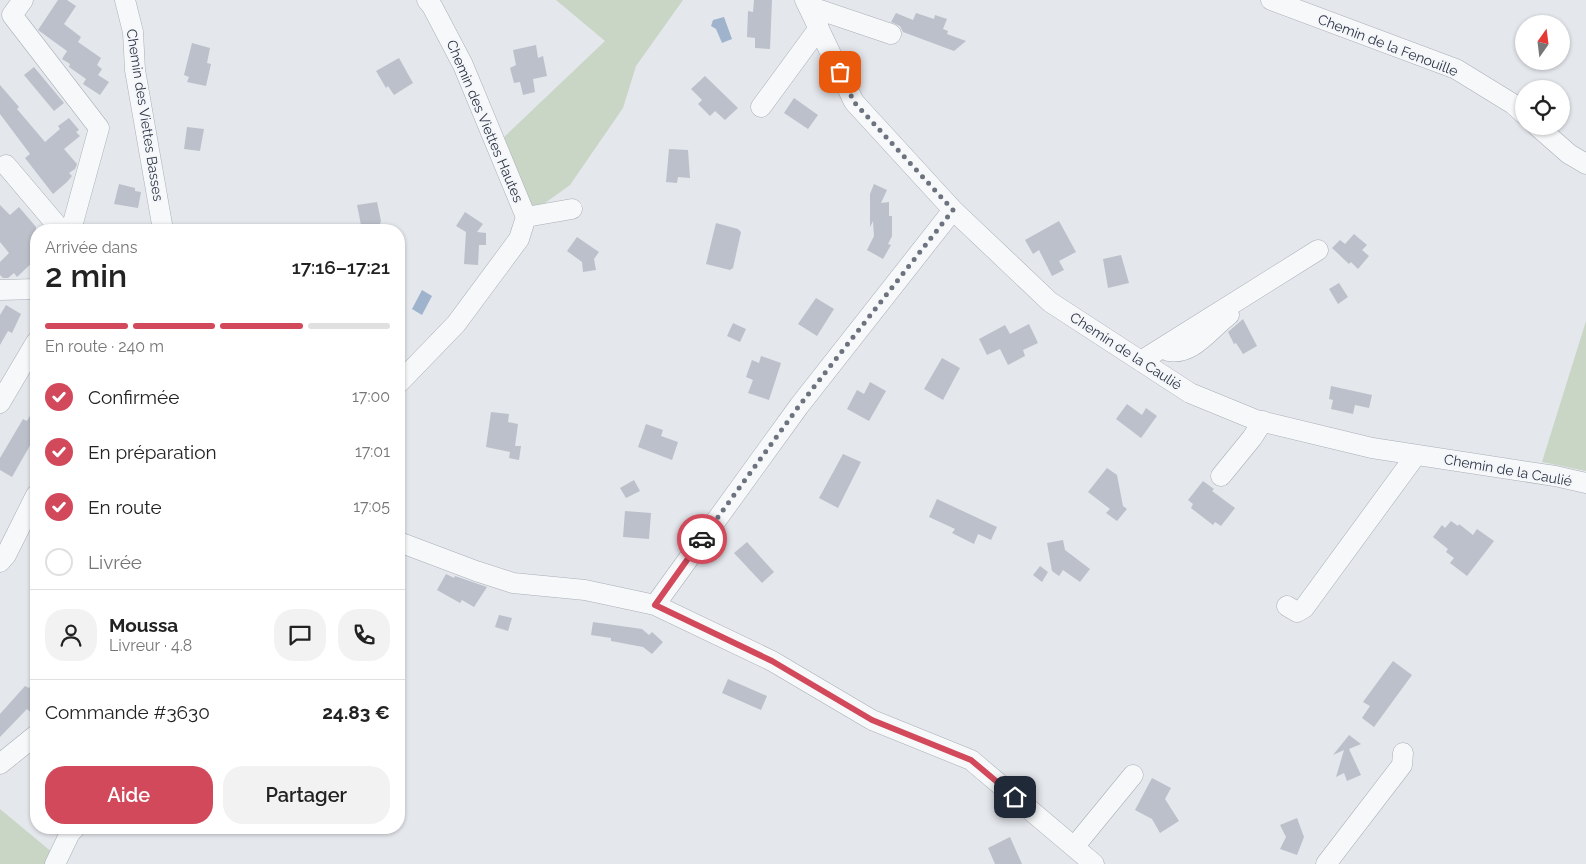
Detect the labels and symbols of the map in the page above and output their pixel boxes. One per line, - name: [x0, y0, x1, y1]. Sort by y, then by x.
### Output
- street label: Chemin de la Fenouille: [1316, 11, 1460, 79]
- north arrow: [1515, 15, 1570, 70]
- street label: Chemin des Viettes Basses: [123, 28, 167, 203]
- street label: Chemin des Viettes Hautes: [444, 37, 527, 205]
- pin: [819, 51, 861, 93]
- street label: Chemin de la Caulié: [1067, 309, 1185, 393]
- street label: Chemin de la Caulié: [1443, 451, 1573, 489]
- courier: [677, 514, 727, 564]
- pin: [994, 776, 1036, 818]

